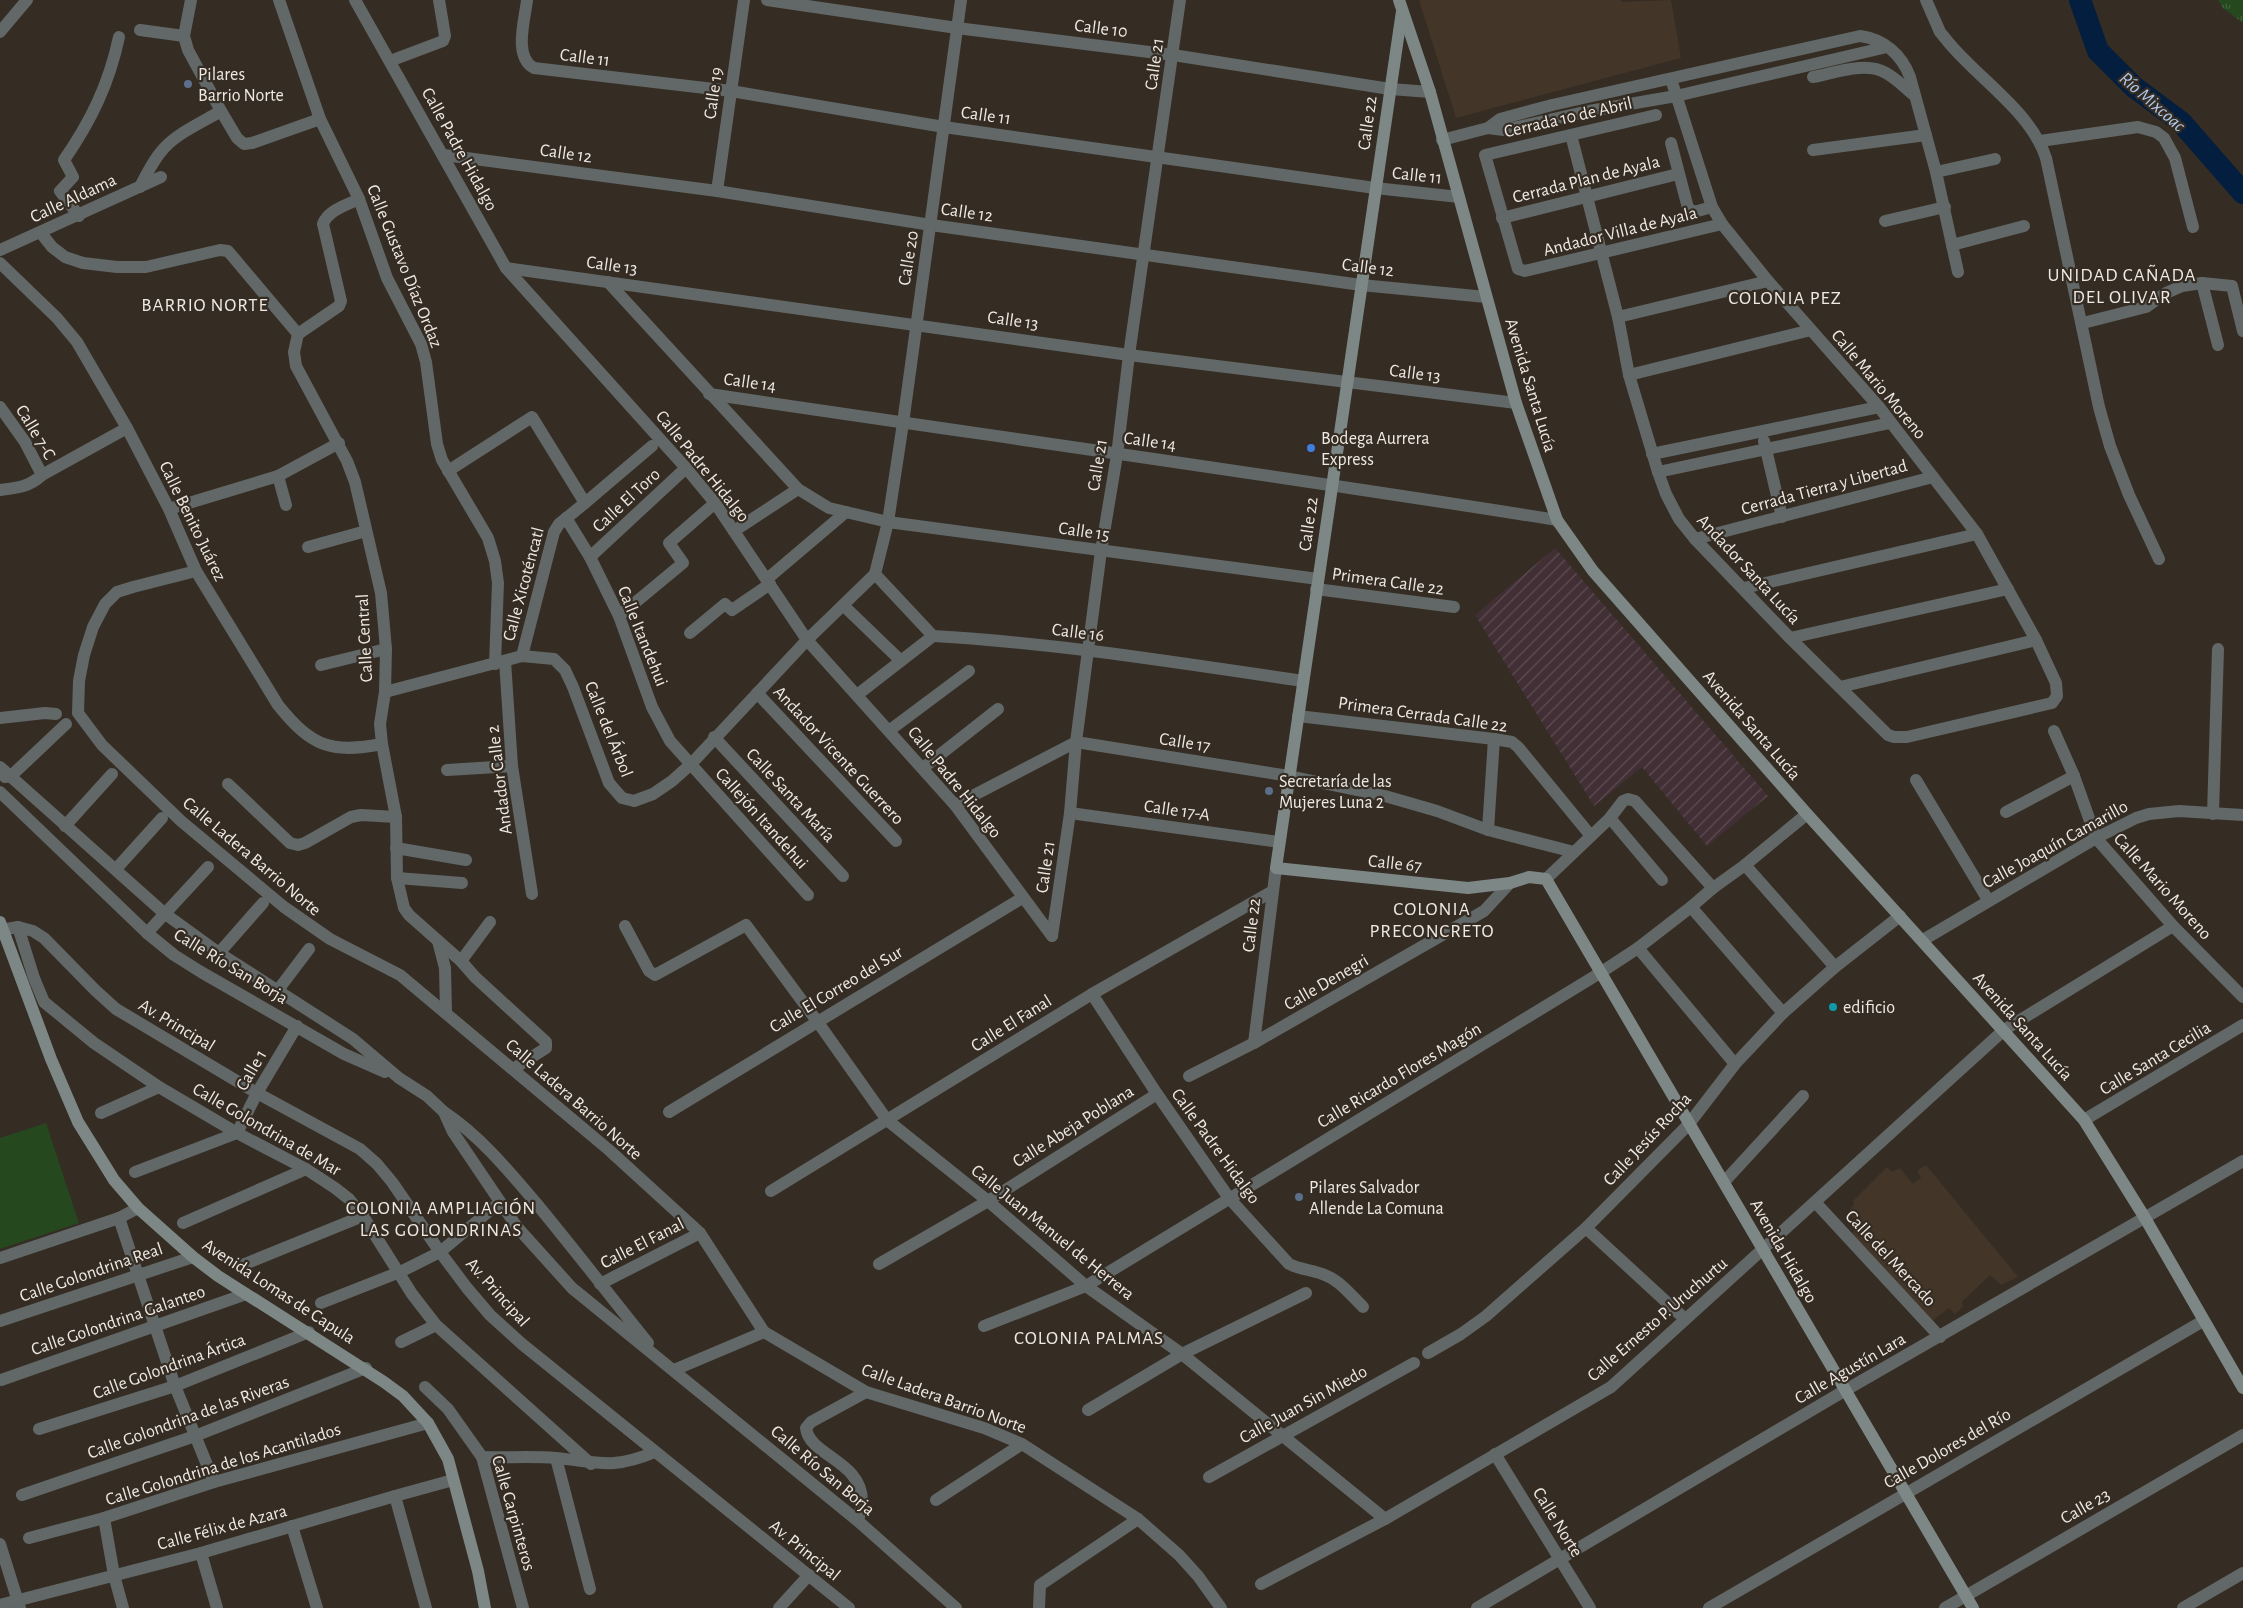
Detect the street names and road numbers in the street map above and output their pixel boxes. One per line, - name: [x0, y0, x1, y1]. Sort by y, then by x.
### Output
- street label: Calle 10: [1073, 17, 1129, 41]
- street label: Calle 21: [1142, 37, 1168, 91]
- street label: Calle 11: [559, 46, 611, 70]
- street label: Calle 19: [701, 66, 727, 120]
- street label: Calle Padre Hidalgo: [418, 85, 500, 214]
- street label: Cerrada 10 de Abril: [1502, 94, 1634, 141]
- street label: Calle 22: [1355, 95, 1381, 151]
- street label: Calle 11: [960, 104, 1012, 128]
- street label: Calle 12: [539, 141, 593, 167]
- street label: Cerrada Plan de Ayala: [1511, 153, 1662, 207]
- street label: Calle 11: [1391, 164, 1443, 188]
- street label: Calle Aldama: [28, 171, 119, 227]
- street label: Calle Gustavo Díaz Ordaz: [363, 182, 445, 350]
- street label: Calle 12: [940, 200, 994, 226]
- street label: Andador Villa de Ayala: [1542, 204, 1699, 260]
- street label: Calle 20: [896, 229, 922, 287]
- street label: Calle 13: [585, 253, 639, 278]
- street label: Calle 12: [1341, 256, 1395, 280]
- street label: Calle 13: [986, 308, 1040, 333]
- street label: Avenida Santa Lucía: [1501, 316, 1559, 454]
- street label: Calle Mario Moreno: [1827, 326, 1929, 443]
- street label: Calle 13: [1388, 362, 1442, 386]
- street label: Calle 14: [723, 370, 778, 396]
- street label: Calle 7-C: [12, 402, 58, 463]
- street label: Calle Padre Hidalgo: [652, 407, 753, 526]
- street label: Calle 14: [1123, 429, 1178, 455]
- street label: Calle 21: [1085, 438, 1111, 492]
- street label: Cerrada Tierra y Libertad: [1739, 457, 1909, 519]
- street label: Calle Benito Juárez: [155, 459, 229, 584]
- street label: Calle El Toro: [590, 465, 664, 536]
- street label: Calle 22: [1296, 496, 1322, 552]
- street label: Andador Santa Lucía: [1693, 511, 1804, 628]
- street label: Calle 15: [1057, 519, 1111, 544]
- street label: Calle Xicoténcatl: [500, 525, 548, 643]
- street label: Primera Calle 22: [1331, 565, 1445, 599]
- street label: Calle Itandehui: [614, 584, 670, 689]
- street label: Calle Central: [354, 593, 376, 683]
- street label: Calle 16: [1051, 621, 1105, 645]
- street label: Avenida Santa Lucía: [1699, 667, 1804, 784]
- street label: Calle del Árbol: [581, 678, 638, 780]
- street label: Andador Vicente Guerrero: [770, 683, 907, 829]
- street label: Primera Cerrada Calle 22: [1337, 694, 1509, 736]
- street label: Calle Padre Hidalgo: [904, 723, 1005, 842]
- street label: Andador Calle 2: [484, 724, 516, 836]
- street label: Calle 17: [1158, 730, 1212, 756]
- street label: Calle Santa María: [742, 745, 838, 846]
- street label: Callejón Itandehui: [711, 765, 811, 873]
- street label: Calle Ladera Barrio Norte: [179, 794, 324, 920]
- street label: Calle 17-A: [1143, 797, 1212, 825]
- street label: Calle Joaquín Camarillo: [1980, 797, 2131, 892]
- street label: Calle Mario Moreno: [2110, 830, 2215, 944]
- street label: Calle 21: [1033, 840, 1059, 894]
- street label: Calle 67: [1367, 852, 1423, 876]
- street label: Calle 22: [1240, 897, 1264, 953]
- street label: Calle Río San Borja: [170, 926, 291, 1008]
- street label: Calle El Correo del Sur: [767, 943, 906, 1037]
- street label: Calle Denegri: [1281, 952, 1372, 1014]
- street label: Avenida Santa Lucía: [1969, 969, 2075, 1084]
- street label: Calle El Fanal: [968, 992, 1055, 1056]
- street label: Av. Principal: [135, 996, 218, 1056]
- street label: Calle Santa Cecilia: [2097, 1019, 2214, 1099]
- street label: Calle Ricardo Flores Magón: [1314, 1020, 1485, 1132]
- street label: Calle Ladera Barrio Norte: [502, 1036, 645, 1164]
- street label: Calle 1: [233, 1047, 271, 1094]
- street label: Calle Golondrina de Mar: [189, 1080, 344, 1180]
- street label: Calle Abeja Poblana: [1010, 1082, 1137, 1171]
- street label: Calle Padre Hidalgo: [1167, 1086, 1263, 1208]
- street label: Calle Jesús Rocha: [1600, 1090, 1695, 1190]
- street label: Calle Juan Manuel de Herrera: [967, 1162, 1137, 1304]
- street label: Avenida Hidalgo: [1746, 1197, 1820, 1307]
- street label: Calle del Mercado: [1841, 1207, 1939, 1310]
- street label: Calle El Fanal: [598, 1215, 687, 1273]
- street label: Avenida Lomas de Capula: [199, 1236, 358, 1348]
- street label: Calle Golondrina Real: [17, 1240, 165, 1306]
- street label: Calle Ernesto P. Uruchurtu: [1584, 1254, 1731, 1385]
- street label: Av. Principal: [462, 1255, 532, 1330]
- street label: Calle Golondrina Galanteo: [29, 1283, 208, 1359]
- street label: Calle Golondrina Ártica: [90, 1328, 248, 1403]
- street label: Calle Agustín Lara: [1792, 1330, 1909, 1408]
- street label: Calle Ladera Barrio Norte: [859, 1361, 1028, 1437]
- street label: Calle Juan Sin Miedo: [1237, 1362, 1370, 1447]
- street label: Calle Golondrina de las Riveras: [85, 1373, 292, 1463]
- street label: Calle Dolores del Río: [1881, 1405, 2014, 1493]
- street label: Calle Golondrina de los Acantilados: [104, 1421, 343, 1509]
- street label: Calle Río San Borja: [767, 1422, 878, 1519]
- street label: Calle Carpinteros: [488, 1454, 538, 1573]
- street label: Calle Norte: [1529, 1485, 1585, 1560]
- street label: Calle 23: [2058, 1486, 2113, 1528]
- street label: Calle Félix de Azara: [155, 1502, 289, 1554]
- street label: Av. Principal: [766, 1517, 843, 1585]

